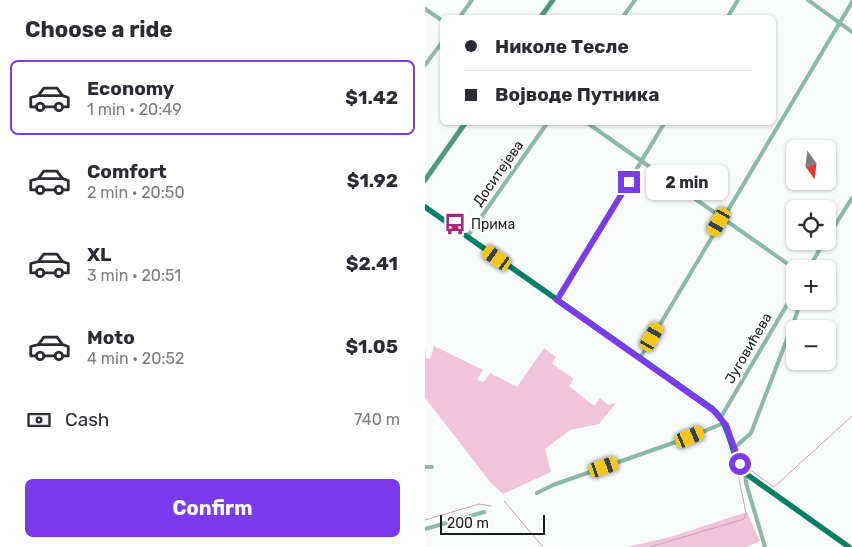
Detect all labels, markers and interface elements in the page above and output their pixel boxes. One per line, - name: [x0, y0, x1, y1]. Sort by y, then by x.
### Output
- text: Choose a ride: [25, 16, 172, 43]
- text: Николе Тесле: [495, 35, 629, 58]
- icon: car: [27, 75, 72, 120]
- text: Economy: [87, 77, 174, 100]
- text: Војводе Путника: [495, 83, 659, 106]
- text: $1.42: [345, 86, 398, 109]
- text: 1 min · 20:49: [87, 100, 182, 119]
- street label: Доситејева: [470, 137, 527, 209]
- north arrow: [786, 140, 836, 190]
- map controls: [786, 140, 836, 370]
- icon: car: [27, 158, 72, 203]
- text: Comfort: [87, 160, 167, 183]
- callout: 2 min: [647, 164, 729, 200]
- text: $1.92: [347, 169, 398, 192]
- route end: [618, 171, 640, 193]
- text: 2 min: [665, 173, 709, 192]
- text: 2 min · 20:50: [87, 183, 185, 202]
- button: locate: [786, 200, 836, 250]
- car: [705, 205, 732, 239]
- bus stop icon: Прима: [442, 211, 468, 237]
- place label: Прима: [471, 216, 515, 233]
- icon: car: [27, 241, 72, 286]
- text: XL: [87, 243, 111, 266]
- car: [480, 243, 513, 273]
- text: $2.41: [346, 252, 398, 275]
- button: +: [786, 260, 836, 310]
- text: 3 min · 20:51: [87, 266, 181, 285]
- street label: Југовићева: [721, 310, 776, 387]
- car: [638, 320, 665, 354]
- button: −: [786, 320, 836, 370]
- icon: car: [27, 324, 72, 369]
- text: Moto: [87, 326, 135, 349]
- text: $1.05: [345, 335, 398, 358]
- text: 4 min · 20:52: [87, 349, 184, 368]
- icon: cash: [25, 406, 53, 434]
- text: Cash: [65, 408, 109, 431]
- text: 740 m: [354, 410, 400, 429]
- car: [673, 424, 706, 450]
- route start: [729, 453, 751, 475]
- car: [587, 455, 620, 479]
- button: Confirm: [25, 479, 400, 537]
- scale bar: [440, 512, 545, 535]
- text: 200 m: [447, 515, 489, 532]

